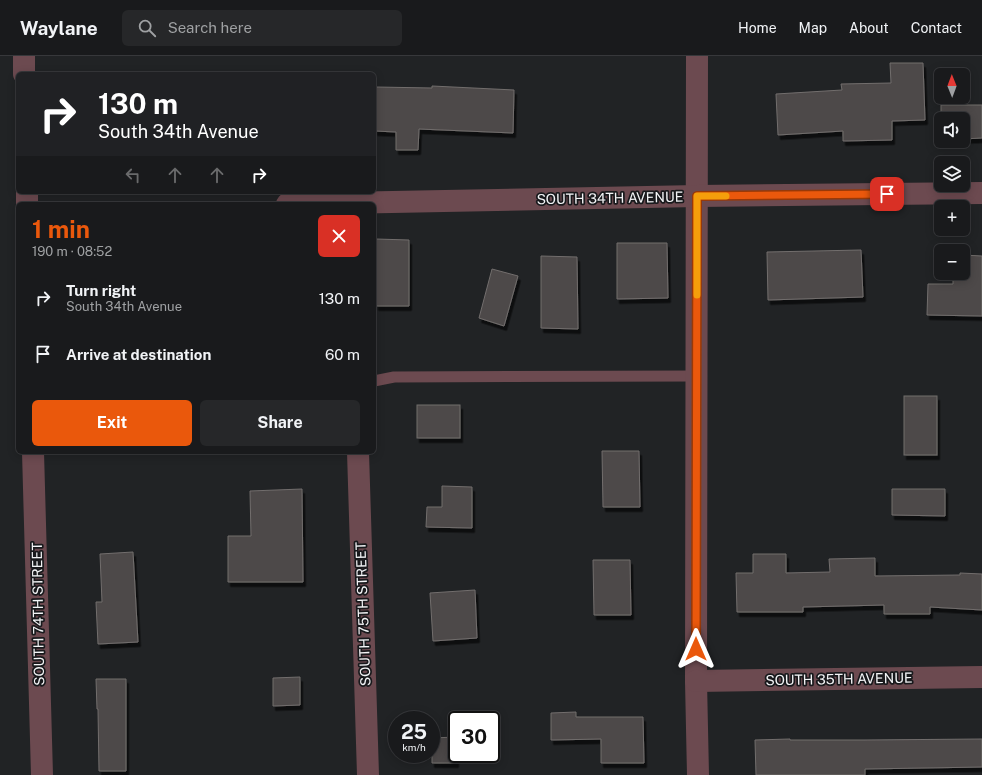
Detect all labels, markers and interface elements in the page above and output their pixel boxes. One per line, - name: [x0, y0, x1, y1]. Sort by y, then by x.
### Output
- search box: [122, 10, 402, 46]
- text: Waylane: [20, 17, 98, 39]
- icon: search: [136, 17, 158, 39]
- text: Search here: [168, 19, 252, 36]
- text: Home: [738, 20, 777, 36]
- text: Map: [799, 20, 827, 36]
- text: About: [849, 20, 889, 36]
- text: Contact: [911, 20, 962, 36]
- north arrow: [934, 68, 970, 104]
- map controls: [934, 68, 970, 280]
- text: 130 m: [98, 87, 178, 120]
- icon: right: [32, 88, 84, 140]
- button: sound: [934, 112, 970, 148]
- text: South 34th Avenue: [98, 121, 259, 142]
- button: layers: [934, 156, 970, 192]
- icon: left: [122, 164, 144, 186]
- icon: ahead: [164, 164, 186, 186]
- icon: ahead: [206, 164, 228, 186]
- icon: right: [248, 164, 270, 186]
- pin: [870, 177, 904, 211]
- icon: arrive: [876, 183, 898, 205]
- street label: SOUTH 34TH AVENUE: [536, 189, 684, 207]
- button: +: [934, 200, 970, 236]
- text: 1 min: [32, 215, 90, 243]
- button: close: [318, 215, 360, 257]
- text: 190 m · 08:52: [32, 244, 112, 259]
- button: −: [934, 244, 970, 280]
- text: Turn right: [66, 282, 136, 299]
- icon: right: [32, 287, 54, 309]
- text: 130 m: [319, 290, 360, 307]
- text: South 34th Avenue: [66, 299, 182, 314]
- icon: arrive: [32, 343, 54, 365]
- text: Arrive at destination: [66, 346, 211, 363]
- text: 60 m: [325, 346, 360, 363]
- button: Exit: [32, 400, 192, 446]
- button: Share: [200, 400, 360, 446]
- street label: SOUTH 74TH STREET: [29, 542, 47, 686]
- street label: SOUTH 75TH STREET: [352, 542, 374, 686]
- position arrow: [675, 628, 717, 670]
- street label: SOUTH 35TH AVENUE: [765, 670, 913, 688]
- speed limit sign: 30: [448, 711, 500, 763]
- text: 25: [401, 720, 427, 744]
- text: km/h: [402, 741, 426, 753]

